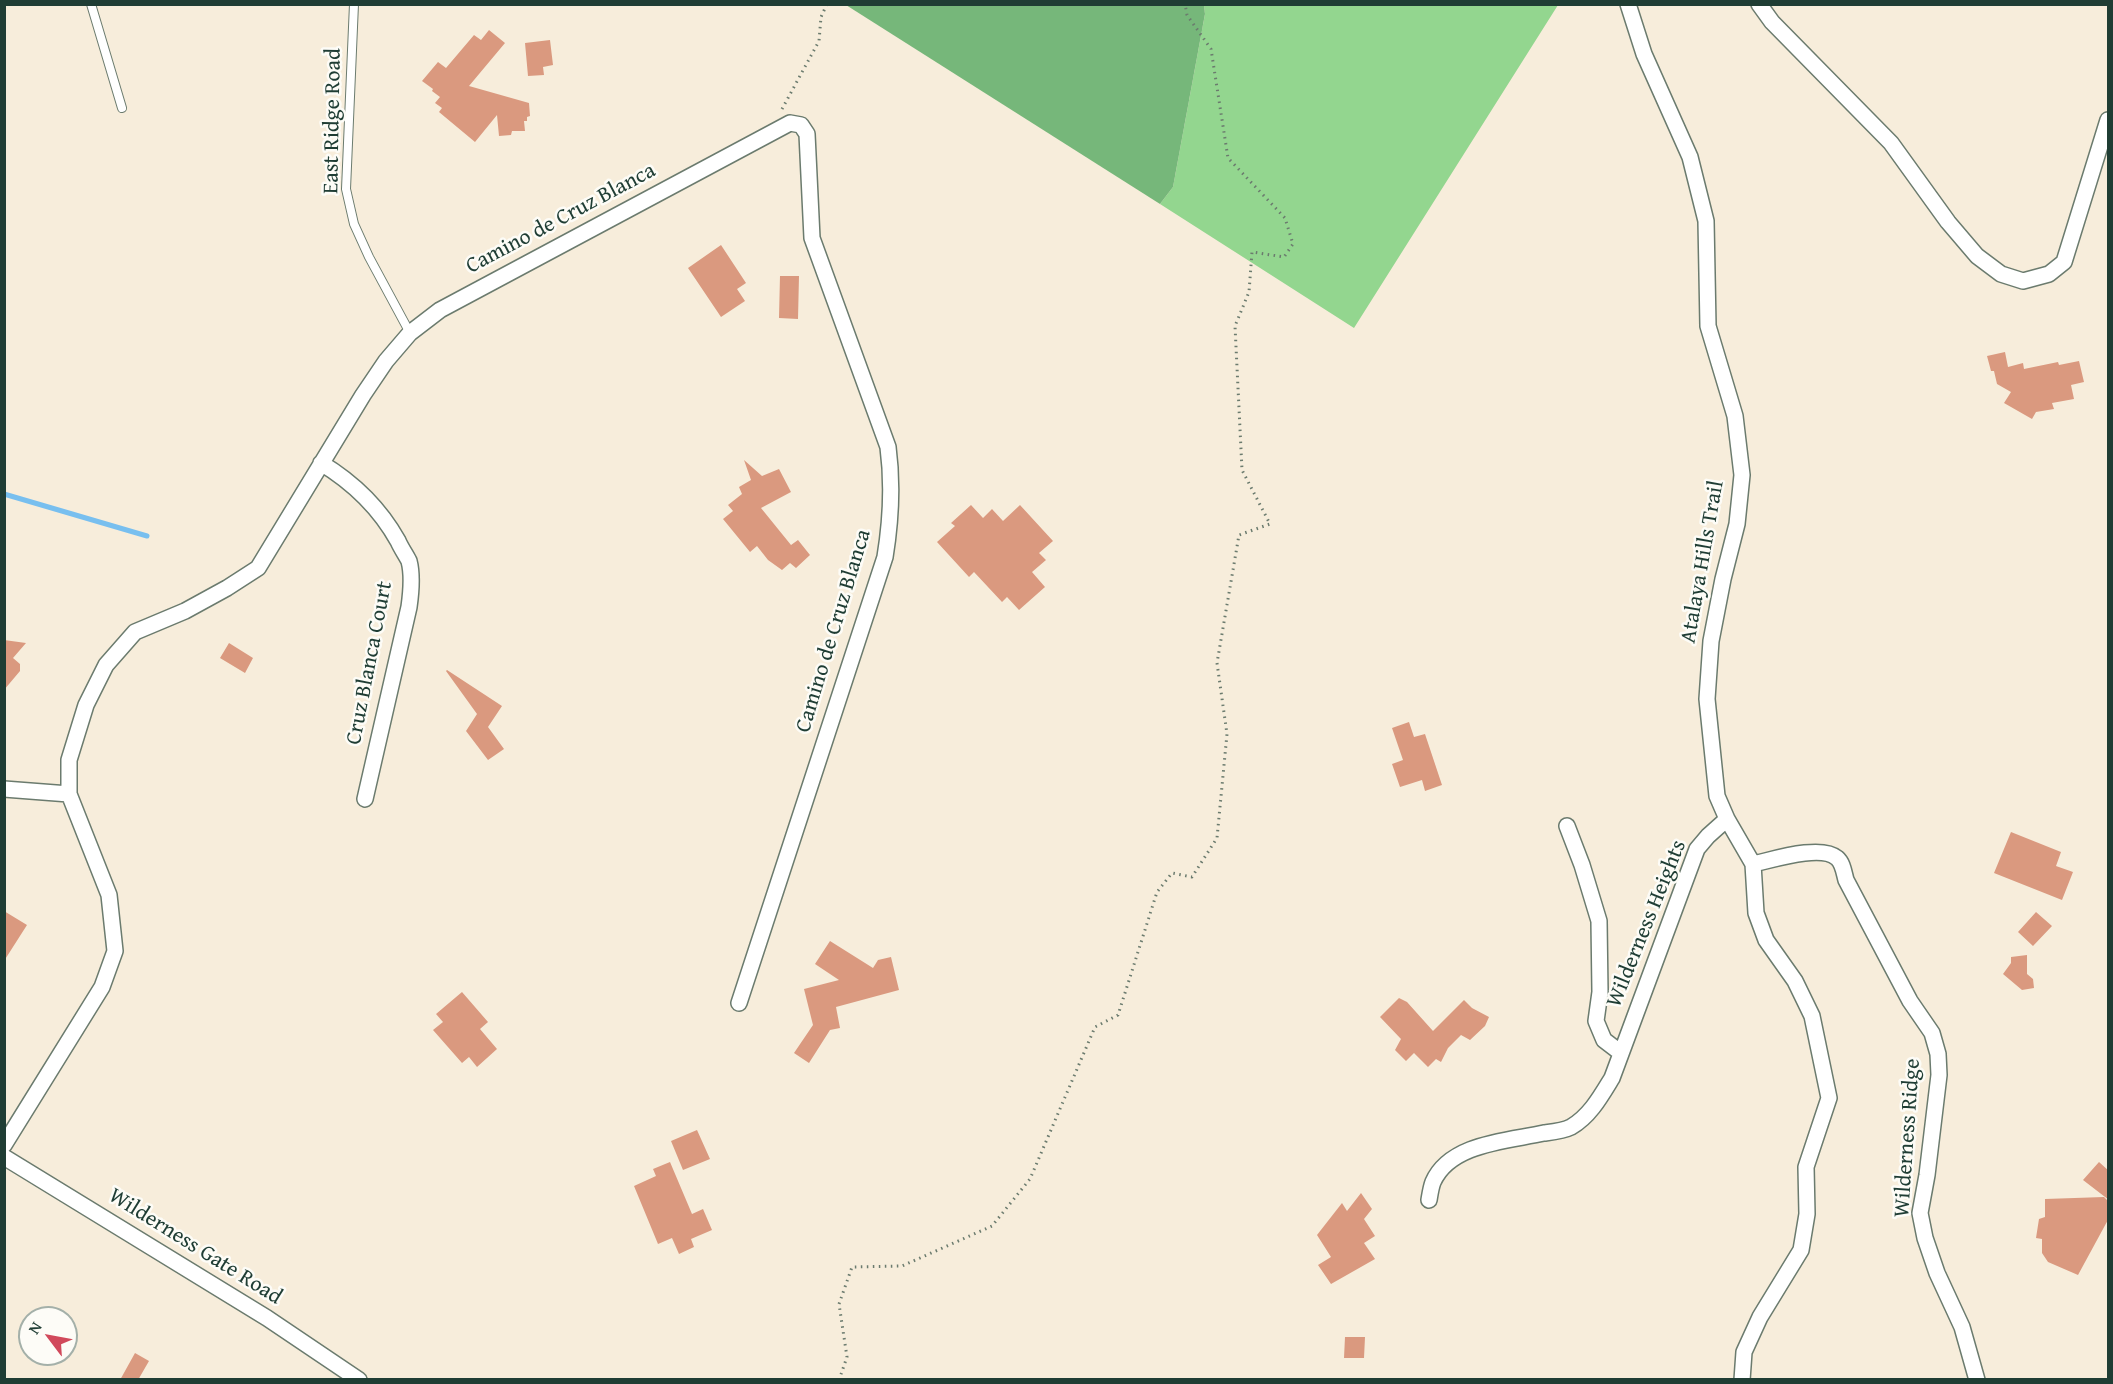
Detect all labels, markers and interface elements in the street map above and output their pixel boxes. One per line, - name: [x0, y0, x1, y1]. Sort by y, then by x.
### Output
- street label: East Ridge Road: [319, 48, 347, 194]
- street label: Camino de Cruz Blanca: [462, 158, 660, 280]
- street label: Atalaya Hills Trail: [1676, 479, 1730, 645]
- street label: Camino de Cruz Blanca: [791, 526, 877, 736]
- street label: Cruz Blanca Court: [341, 579, 399, 747]
- street label: Wilderness Heights: [1601, 837, 1693, 1011]
- street label: Wilderness Ridge: [1889, 1058, 1927, 1218]
- street label: Wilderness Gate Road: [103, 1183, 287, 1311]
- north arrow: [18, 1306, 78, 1366]
- text: N: [21, 1317, 47, 1338]

